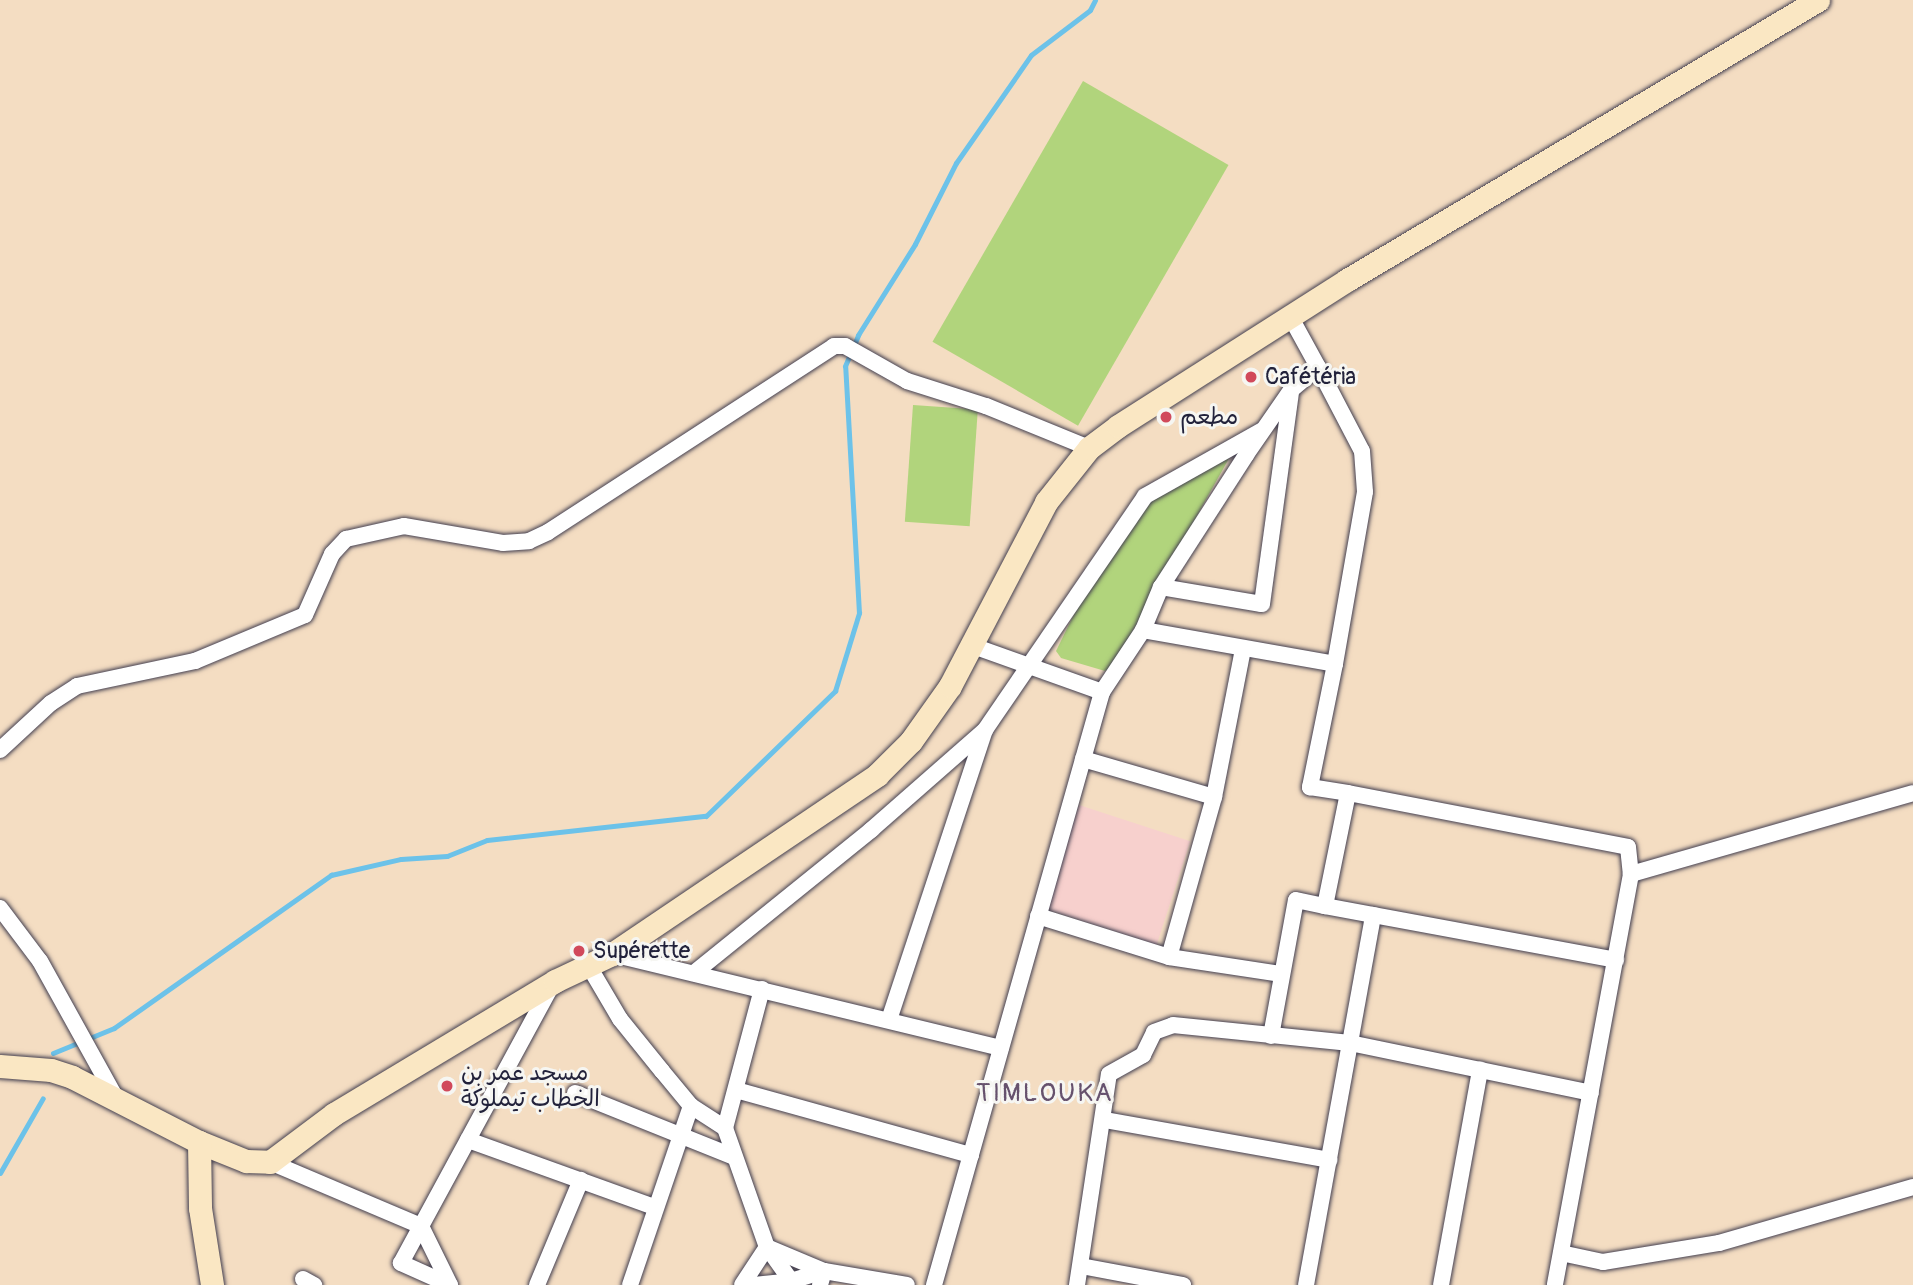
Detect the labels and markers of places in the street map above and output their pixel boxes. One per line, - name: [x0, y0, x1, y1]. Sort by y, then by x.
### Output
- place label: Cafétéria: [1265, 363, 1356, 391]
- marker: Cafétéria: [1243, 369, 1259, 385]
- place label: مطعم: [1180, 403, 1238, 431]
- marker: مطعم: [1158, 409, 1174, 425]
- place label: Supérette: [593, 937, 690, 965]
- marker: Supérette: [571, 943, 587, 959]
- place label: مسجد عمر بن الخطاب تيملوكة: [461, 1059, 600, 1113]
- marker: مسجد عمر بن الخطاب تيملوكة: [439, 1078, 455, 1094]

